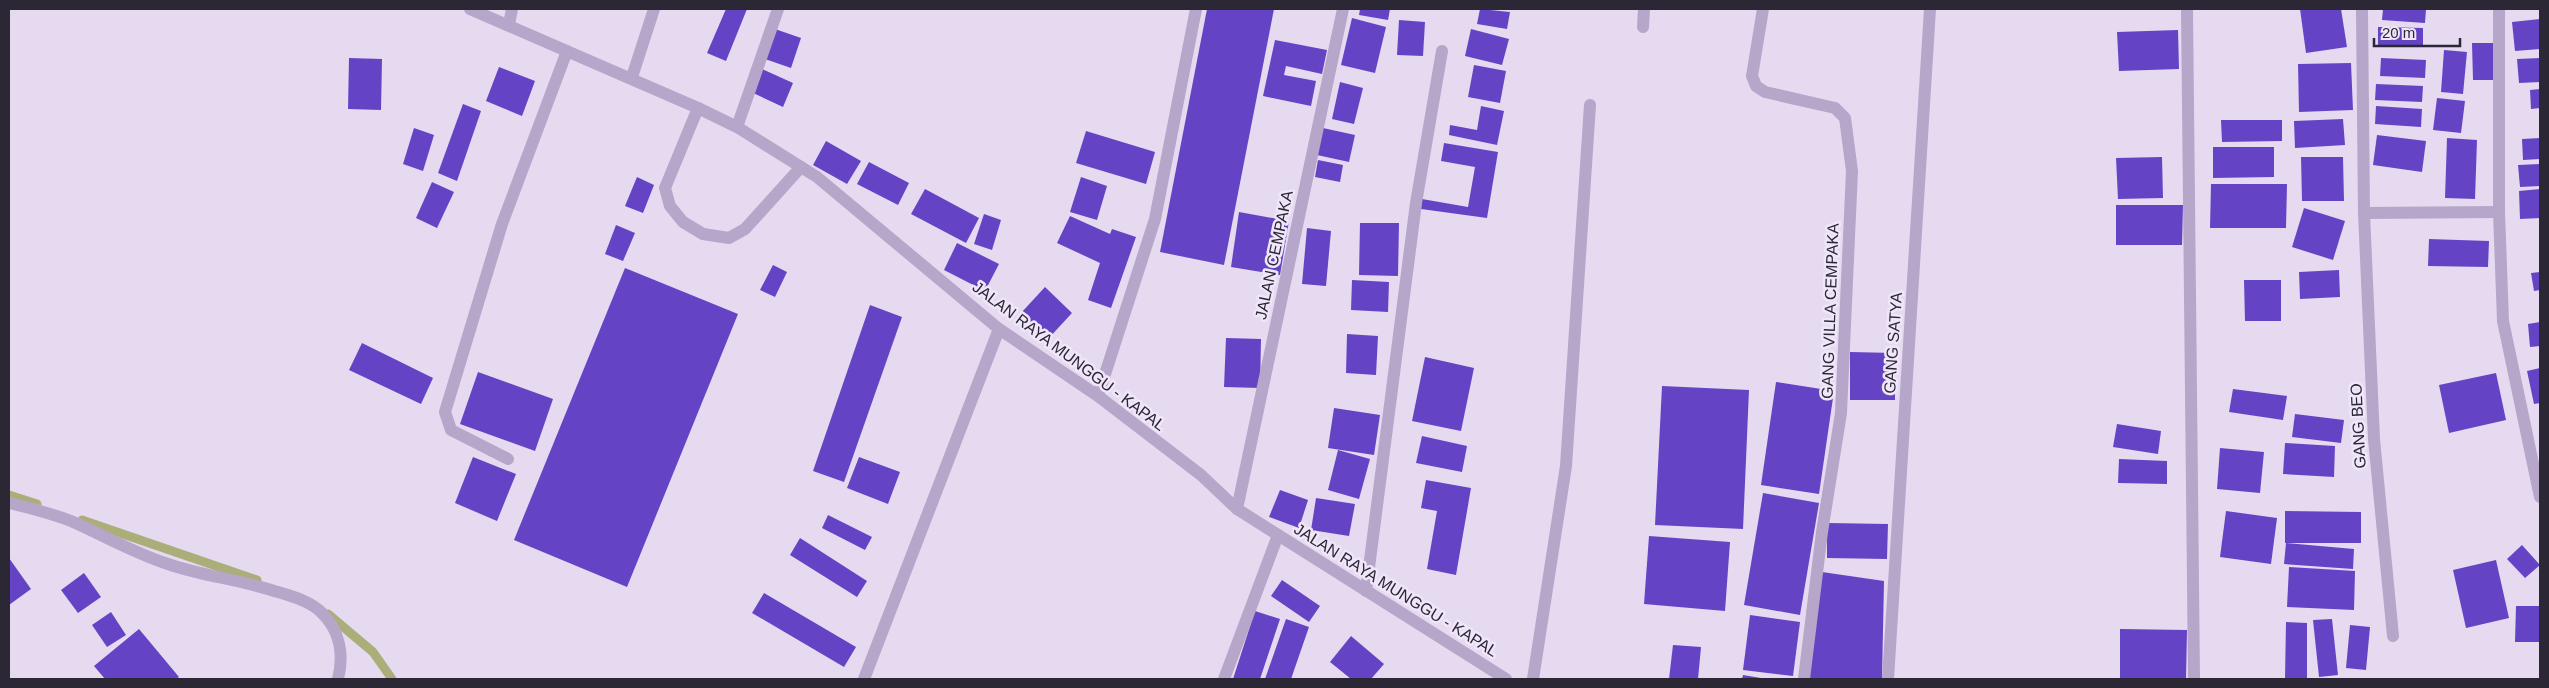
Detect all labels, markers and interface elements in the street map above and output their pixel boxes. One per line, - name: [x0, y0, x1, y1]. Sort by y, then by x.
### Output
- scale bar: [2374, 15, 2460, 47]
- text: 20 m: [2382, 24, 2415, 41]
- street label: JALAN CEMPAKA: [1252, 189, 1296, 321]
- street label: GANG VILLA CEMPAKA: [1818, 223, 1842, 399]
- street label: JALAN RAYA MUNGGU - KAPAL: [969, 278, 1169, 434]
- street label: GANG SATYA: [1881, 291, 1905, 394]
- street label: GANG BEO: [2347, 383, 2369, 469]
- street label: JALAN RAYA MUNGGU - KAPAL: [1291, 520, 1501, 660]

